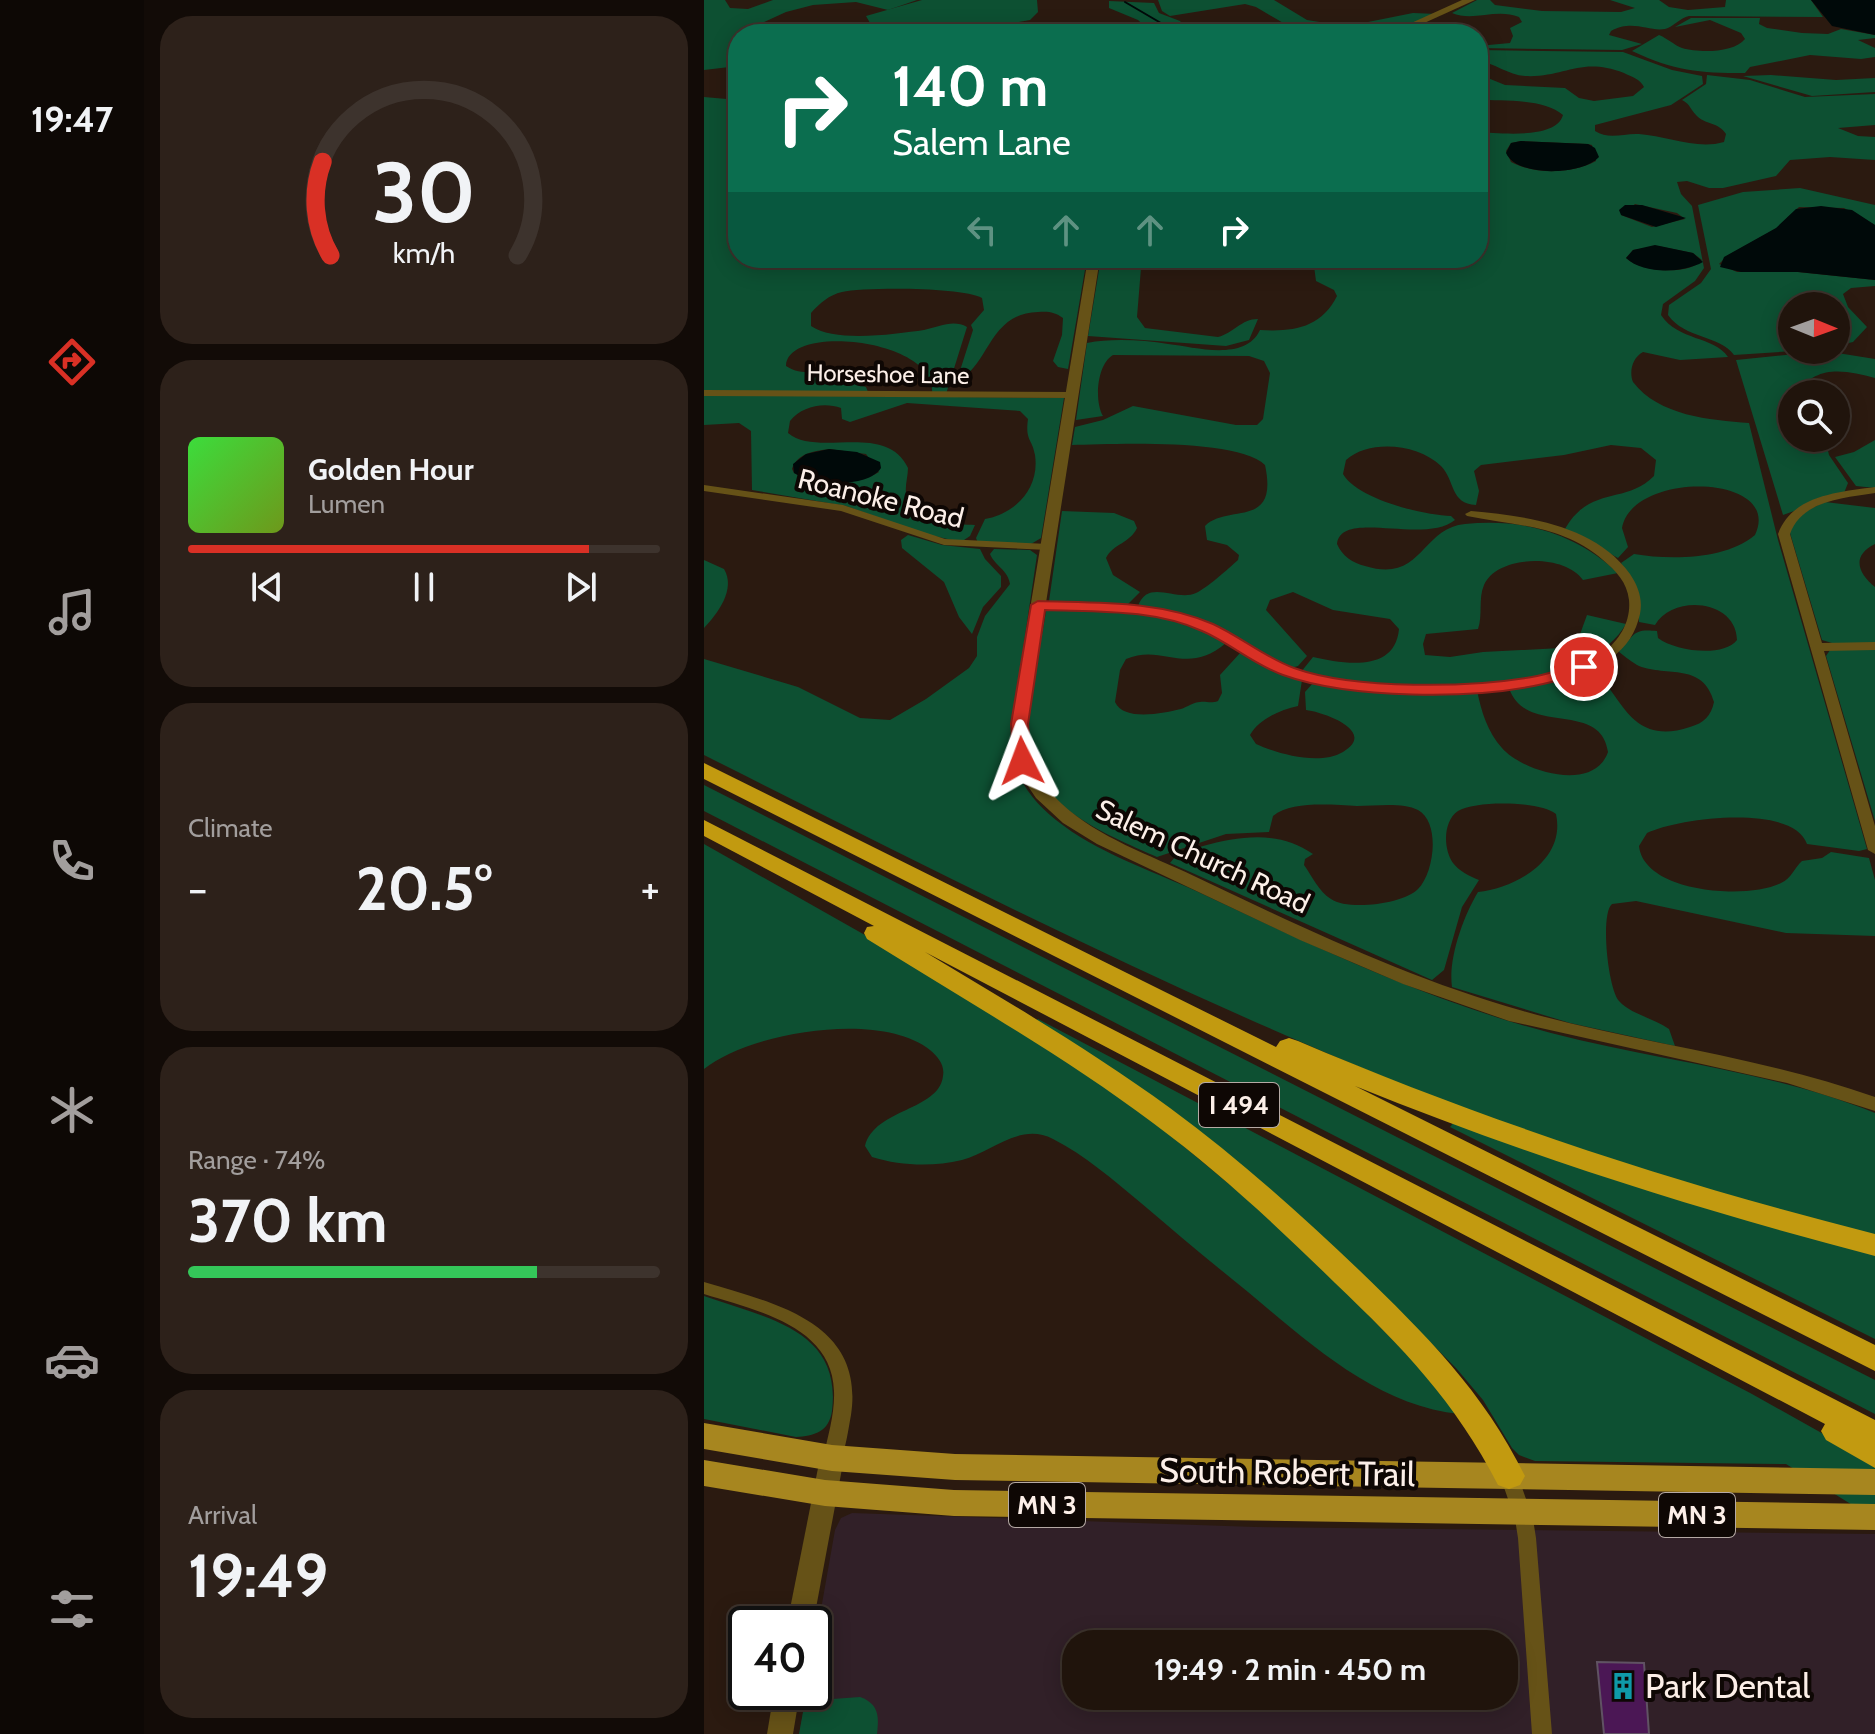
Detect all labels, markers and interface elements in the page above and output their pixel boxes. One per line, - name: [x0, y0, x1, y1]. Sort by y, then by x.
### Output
- text: 140 m: [892, 52, 1048, 120]
- icon: right: [760, 56, 864, 160]
- text: 19:47: [31, 97, 113, 141]
- text: Salem Lane: [892, 120, 1071, 164]
- text: 30: [372, 141, 476, 242]
- icon: left: [960, 208, 1004, 252]
- icon: ahead: [1044, 208, 1088, 252]
- icon: ahead: [1128, 208, 1172, 252]
- icon: right: [1212, 208, 1256, 252]
- text: km/h: [393, 235, 455, 270]
- north arrow: [1778, 292, 1850, 364]
- map controls: [1778, 292, 1850, 452]
- icon: directions: [44, 334, 100, 390]
- street label: Horseshoe Lane: [806, 358, 970, 390]
- button: search: [1778, 380, 1850, 452]
- text: Golden Hour: [308, 451, 474, 488]
- street label: Roanoke Road: [795, 461, 967, 535]
- text: Lumen: [308, 488, 385, 520]
- icon: previous: [245, 565, 289, 609]
- icon: pause: [402, 565, 446, 609]
- icon: next: [559, 565, 603, 609]
- icon: music: [44, 584, 100, 640]
- pin: [1550, 633, 1618, 701]
- icon: arrive: [1562, 645, 1606, 689]
- position arrow: [980, 719, 1064, 803]
- street label: Salem Church Road: [1091, 792, 1315, 920]
- text: Climate: [188, 812, 273, 844]
- icon: phone: [44, 833, 100, 889]
- text: 20.5°: [356, 852, 492, 925]
- text: −: [188, 862, 207, 915]
- text: +: [641, 862, 660, 915]
- icon: climate: [44, 1082, 100, 1138]
- road number: I 494: [1199, 1083, 1279, 1127]
- text: Range · 74%: [188, 1144, 325, 1176]
- text: 370 km: [188, 1184, 388, 1257]
- icon: car: [44, 1332, 100, 1388]
- street label: South Robert Trail: [1159, 1449, 1415, 1495]
- road number: MN 3: [1009, 1483, 1085, 1527]
- road number: MN 3: [1659, 1493, 1735, 1537]
- text: Arrival: [188, 1499, 257, 1531]
- text: 19:49: [188, 1539, 328, 1612]
- icon: filters: [44, 1581, 100, 1637]
- speed limit sign: 40: [728, 1606, 832, 1710]
- text: 19:49 · 2 min · 450 m: [1154, 1651, 1426, 1688]
- place label: Park Dental: [1645, 1665, 1810, 1707]
- building icon: Park Dental: [1608, 1671, 1638, 1701]

